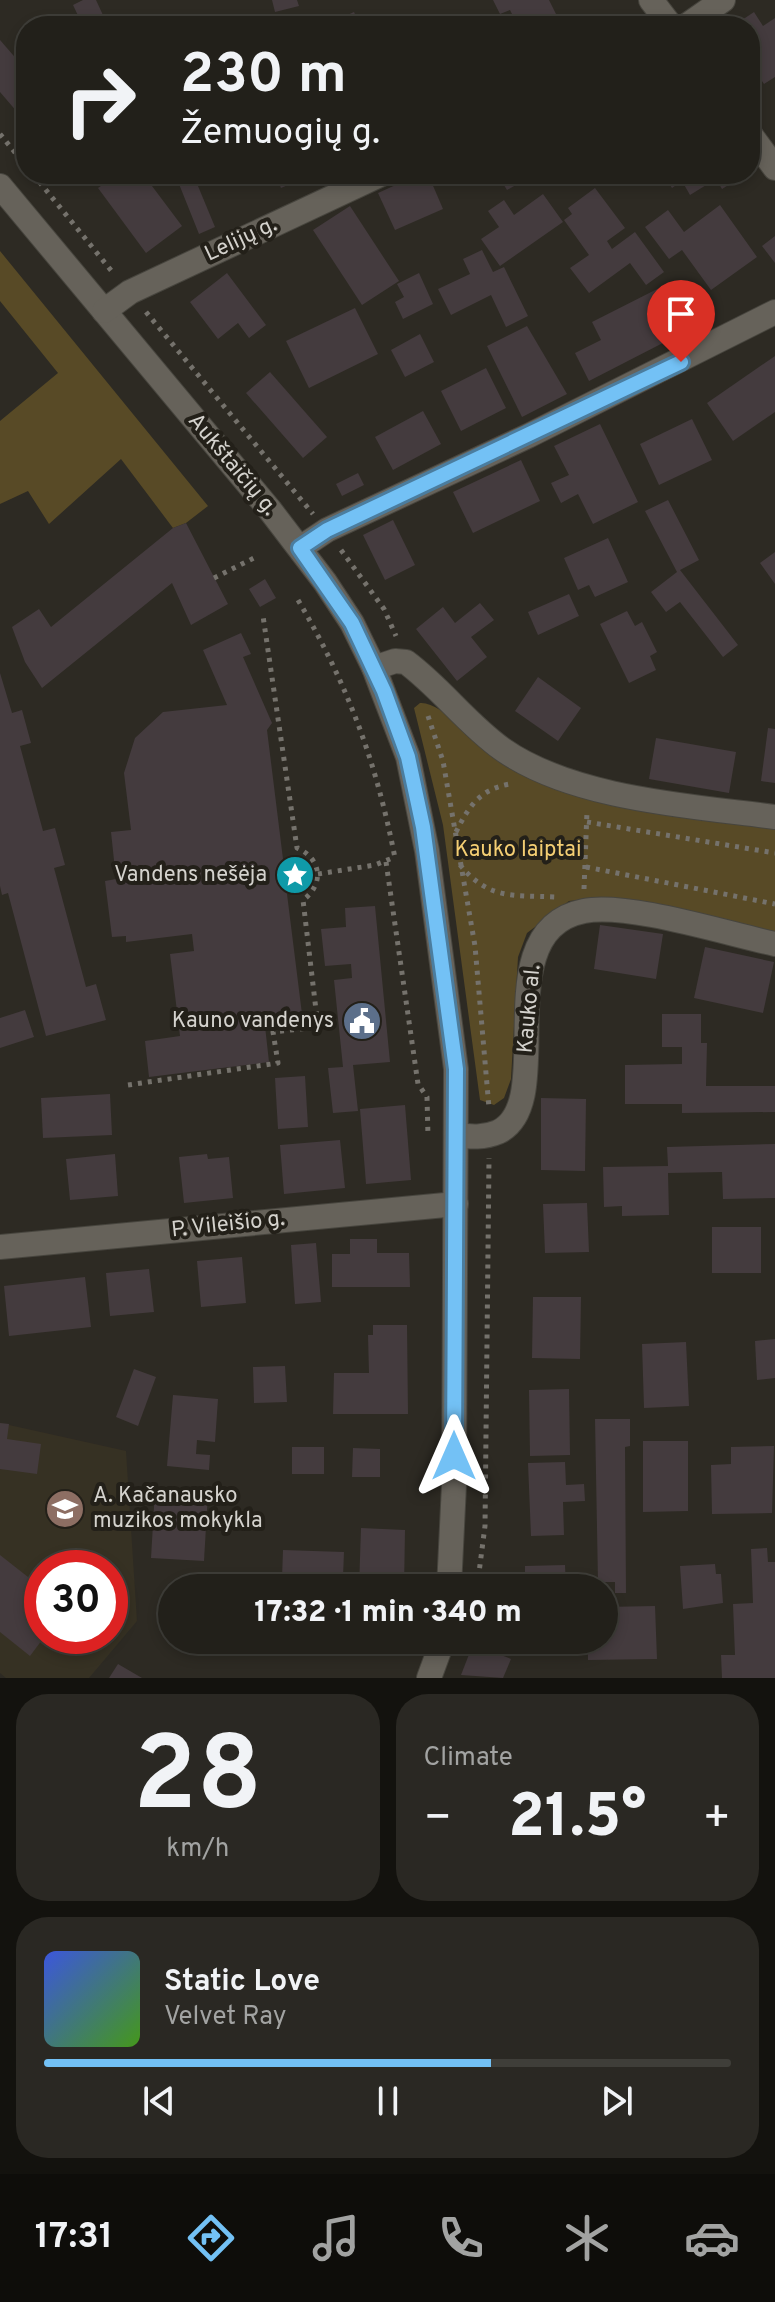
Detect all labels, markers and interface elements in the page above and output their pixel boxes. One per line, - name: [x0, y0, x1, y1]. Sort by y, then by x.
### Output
- text: 230 m: [180, 42, 347, 112]
- icon: right: [48, 48, 152, 152]
- text: Žemuogių g.: [180, 111, 380, 157]
- street label: Lelijų g.: [201, 212, 281, 268]
- pin: [647, 280, 715, 362]
- icon: arrive: [659, 292, 703, 336]
- street label: Aukštaičių g.: [181, 408, 283, 522]
- park label: Kauko laiptai: [454, 837, 582, 864]
- place icon: Vandens nešėja: [274, 854, 316, 896]
- place label: Vandens nešėja: [114, 862, 267, 889]
- street label: Kauko al.: [513, 964, 547, 1054]
- public building icon: Kauno vandenys: [341, 1000, 383, 1042]
- place label: Kauno vandenys: [172, 1008, 334, 1035]
- street label: P. Vileišio g.: [170, 1206, 286, 1244]
- position arrow: [412, 1414, 496, 1498]
- place label: A. Kačanausko muzikos mokykla: [93, 1483, 263, 1535]
- school or university icon: A. Kačanausko muzikos mokykla: [44, 1488, 86, 1530]
- speed limit sign: 30: [24, 1550, 128, 1654]
- text: 17:32 · 1 min · 340 m: [254, 1595, 522, 1632]
- text: 28: [133, 1715, 262, 1847]
- text: Climate: [424, 1742, 513, 1775]
- text: 21.5°: [508, 1782, 646, 1858]
- text: −: [424, 1792, 452, 1848]
- text: +: [703, 1792, 731, 1848]
- text: km/h: [166, 1833, 229, 1866]
- text: Static Love: [164, 1964, 320, 2001]
- text: Velvet Ray: [164, 2001, 287, 2034]
- icon: previous: [137, 2079, 181, 2123]
- icon: pause: [366, 2079, 410, 2123]
- icon: next: [595, 2079, 639, 2123]
- icon: directions: [183, 2210, 239, 2266]
- icon: music: [308, 2210, 364, 2266]
- icon: phone: [433, 2210, 489, 2266]
- icon: climate: [559, 2210, 615, 2266]
- icon: car: [684, 2210, 740, 2266]
- text: 17:31: [35, 2215, 113, 2261]

